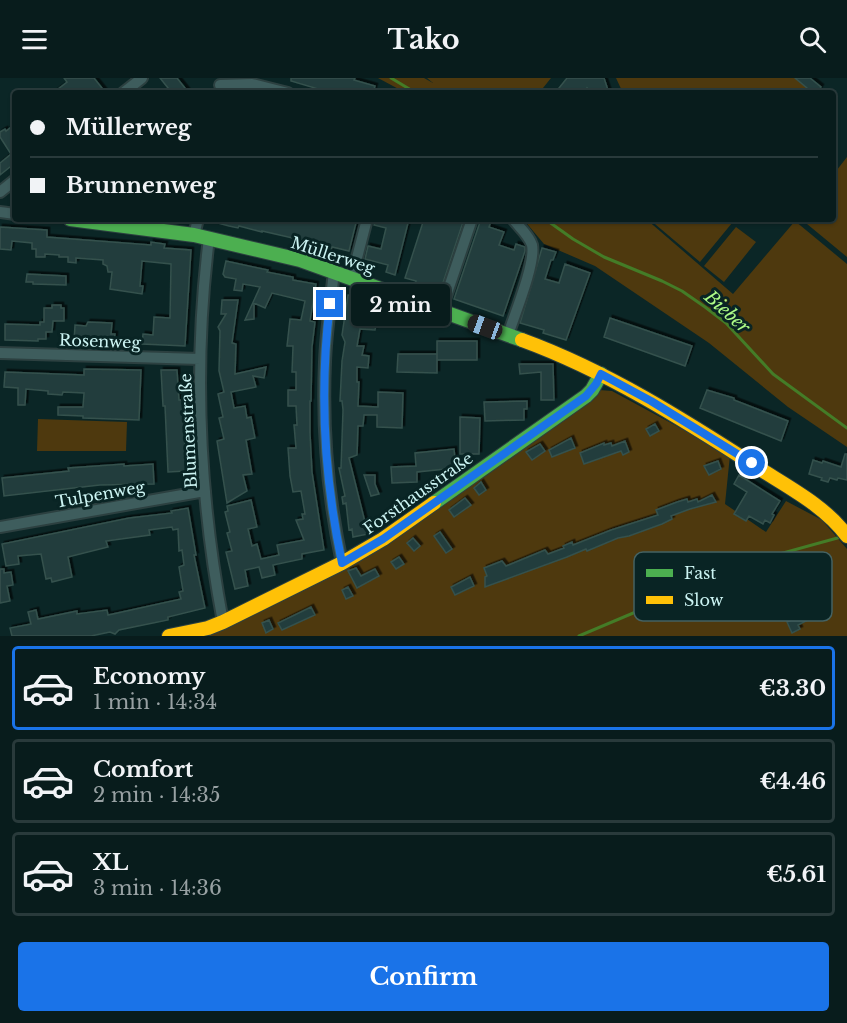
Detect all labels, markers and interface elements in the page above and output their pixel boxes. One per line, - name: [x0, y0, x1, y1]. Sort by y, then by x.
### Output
- icon: menu: [18, 23, 51, 56]
- text: Tako: [387, 23, 460, 56]
- icon: search: [796, 23, 829, 56]
- text: Müllerweg: [66, 114, 191, 141]
- text: Brunnenweg: [66, 172, 216, 199]
- street label: Müllerweg: [288, 232, 378, 278]
- callout: 2 min: [351, 283, 450, 325]
- water label: Bieber: [699, 285, 755, 338]
- route end: [316, 290, 343, 317]
- text: 2 min: [369, 293, 432, 317]
- car: [465, 312, 505, 342]
- street label: Rosenweg: [59, 330, 142, 352]
- street label: Blumenstraße: [175, 373, 201, 489]
- street label: Forsthausstraße: [359, 448, 477, 538]
- route start: [738, 449, 765, 476]
- street label: Tulpenweg: [54, 476, 147, 512]
- legend: [634, 552, 832, 621]
- text: Fast: [684, 563, 716, 583]
- text: Slow: [684, 590, 724, 610]
- icon: car: [21, 661, 75, 715]
- text: Economy: [93, 663, 205, 690]
- text: €3.30: [759, 675, 826, 702]
- text: 1 min · 14:34: [93, 690, 217, 714]
- icon: car: [21, 754, 75, 808]
- text: Comfort: [93, 756, 193, 783]
- text: €4.46: [759, 768, 826, 795]
- text: 2 min · 14:35: [93, 783, 220, 807]
- icon: car: [21, 847, 75, 901]
- text: XL: [93, 849, 128, 876]
- text: €5.61: [766, 861, 826, 888]
- text: 3 min · 14:36: [93, 876, 222, 900]
- button: Confirm: [18, 942, 829, 1011]

